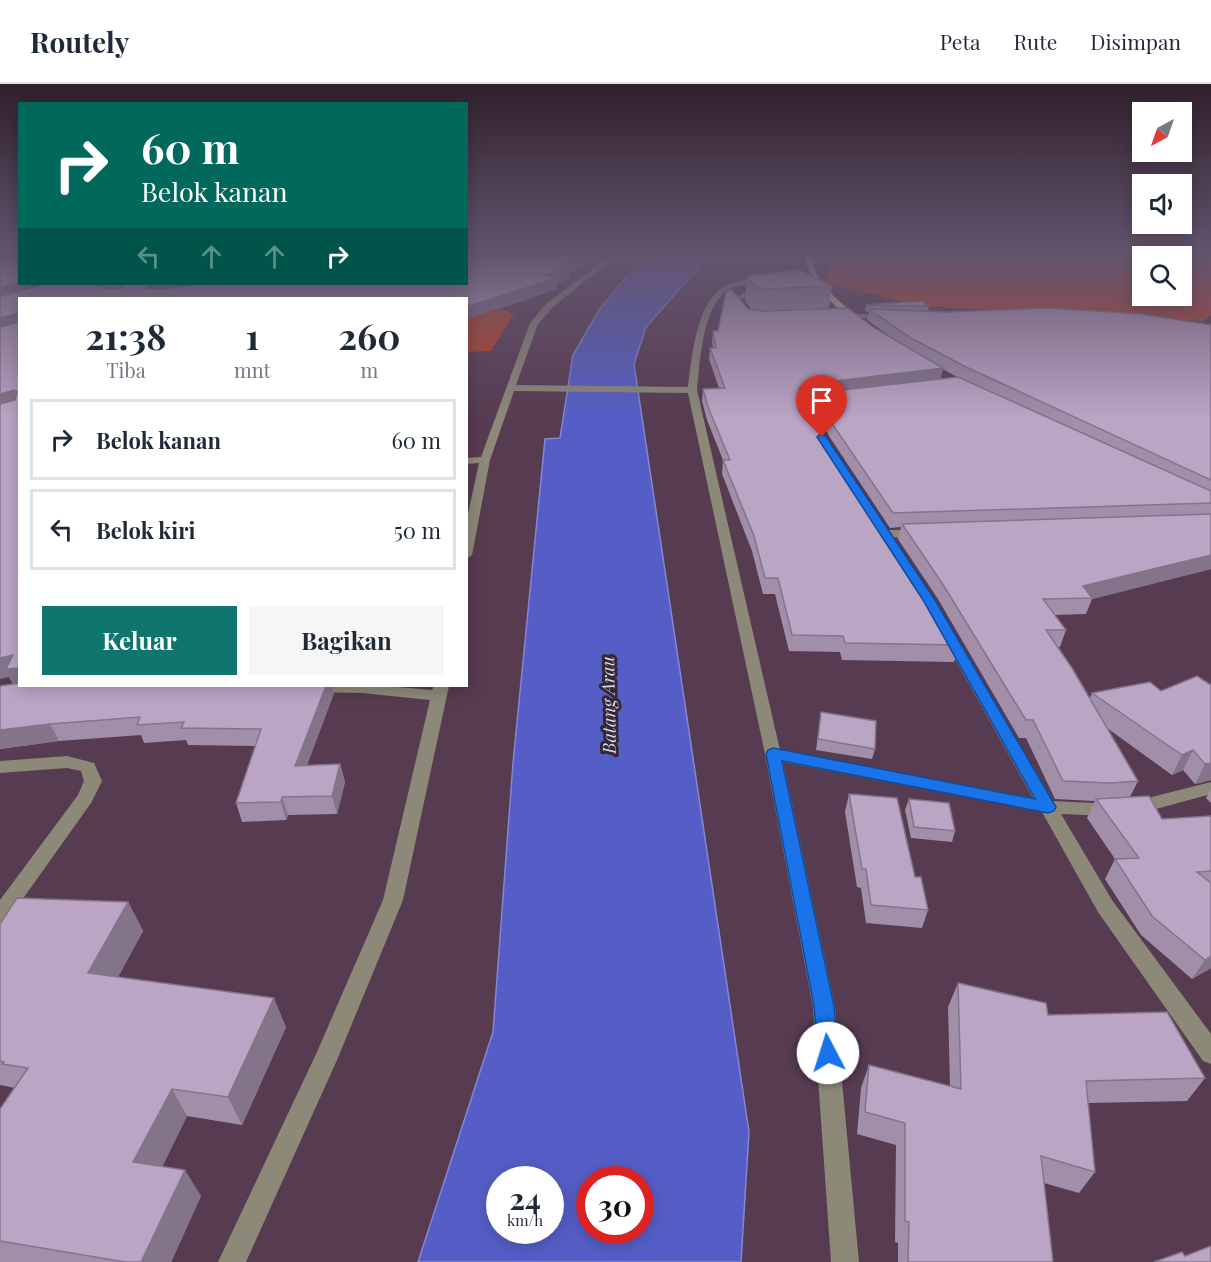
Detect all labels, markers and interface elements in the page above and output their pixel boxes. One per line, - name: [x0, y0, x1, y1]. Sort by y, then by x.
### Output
- text: Routely: [30, 23, 129, 60]
- text: Peta: [940, 27, 980, 55]
- text: Rute: [1013, 27, 1057, 55]
- text: Disimpan: [1090, 27, 1181, 55]
- north arrow: [1132, 102, 1192, 162]
- map controls: [1132, 102, 1192, 306]
- text: 60 m: [141, 119, 239, 175]
- icon: right: [42, 126, 120, 204]
- text: Belok kanan: [141, 173, 288, 209]
- button: sound: [1132, 174, 1192, 234]
- icon: left: [132, 240, 165, 273]
- icon: ahead: [195, 240, 228, 273]
- icon: ahead: [258, 240, 291, 273]
- icon: right: [321, 240, 354, 273]
- button: search: [1132, 246, 1192, 306]
- text: 21:38: [86, 311, 166, 359]
- text: 1: [245, 311, 259, 359]
- text: 260: [338, 311, 400, 359]
- text: Tiba: [106, 356, 146, 383]
- text: mnt: [234, 356, 271, 383]
- text: m: [360, 356, 378, 383]
- pin: [796, 375, 847, 437]
- icon: arrive: [805, 384, 838, 417]
- icon: right: [45, 423, 78, 456]
- text: Belok kanan: [96, 425, 221, 455]
- text: 60 m: [391, 425, 441, 455]
- icon: left: [45, 513, 78, 546]
- text: Belok kiri: [96, 515, 195, 545]
- text: 50 m: [394, 515, 441, 545]
- button: Keluar: [42, 606, 237, 675]
- button: Bagikan: [249, 606, 444, 675]
- water label: Batang Arau: [595, 656, 621, 755]
- position arrow: [796, 1021, 860, 1085]
- speed limit sign: 30: [576, 1166, 654, 1244]
- text: 24: [509, 1178, 541, 1218]
- text: km/h: [507, 1210, 543, 1230]

